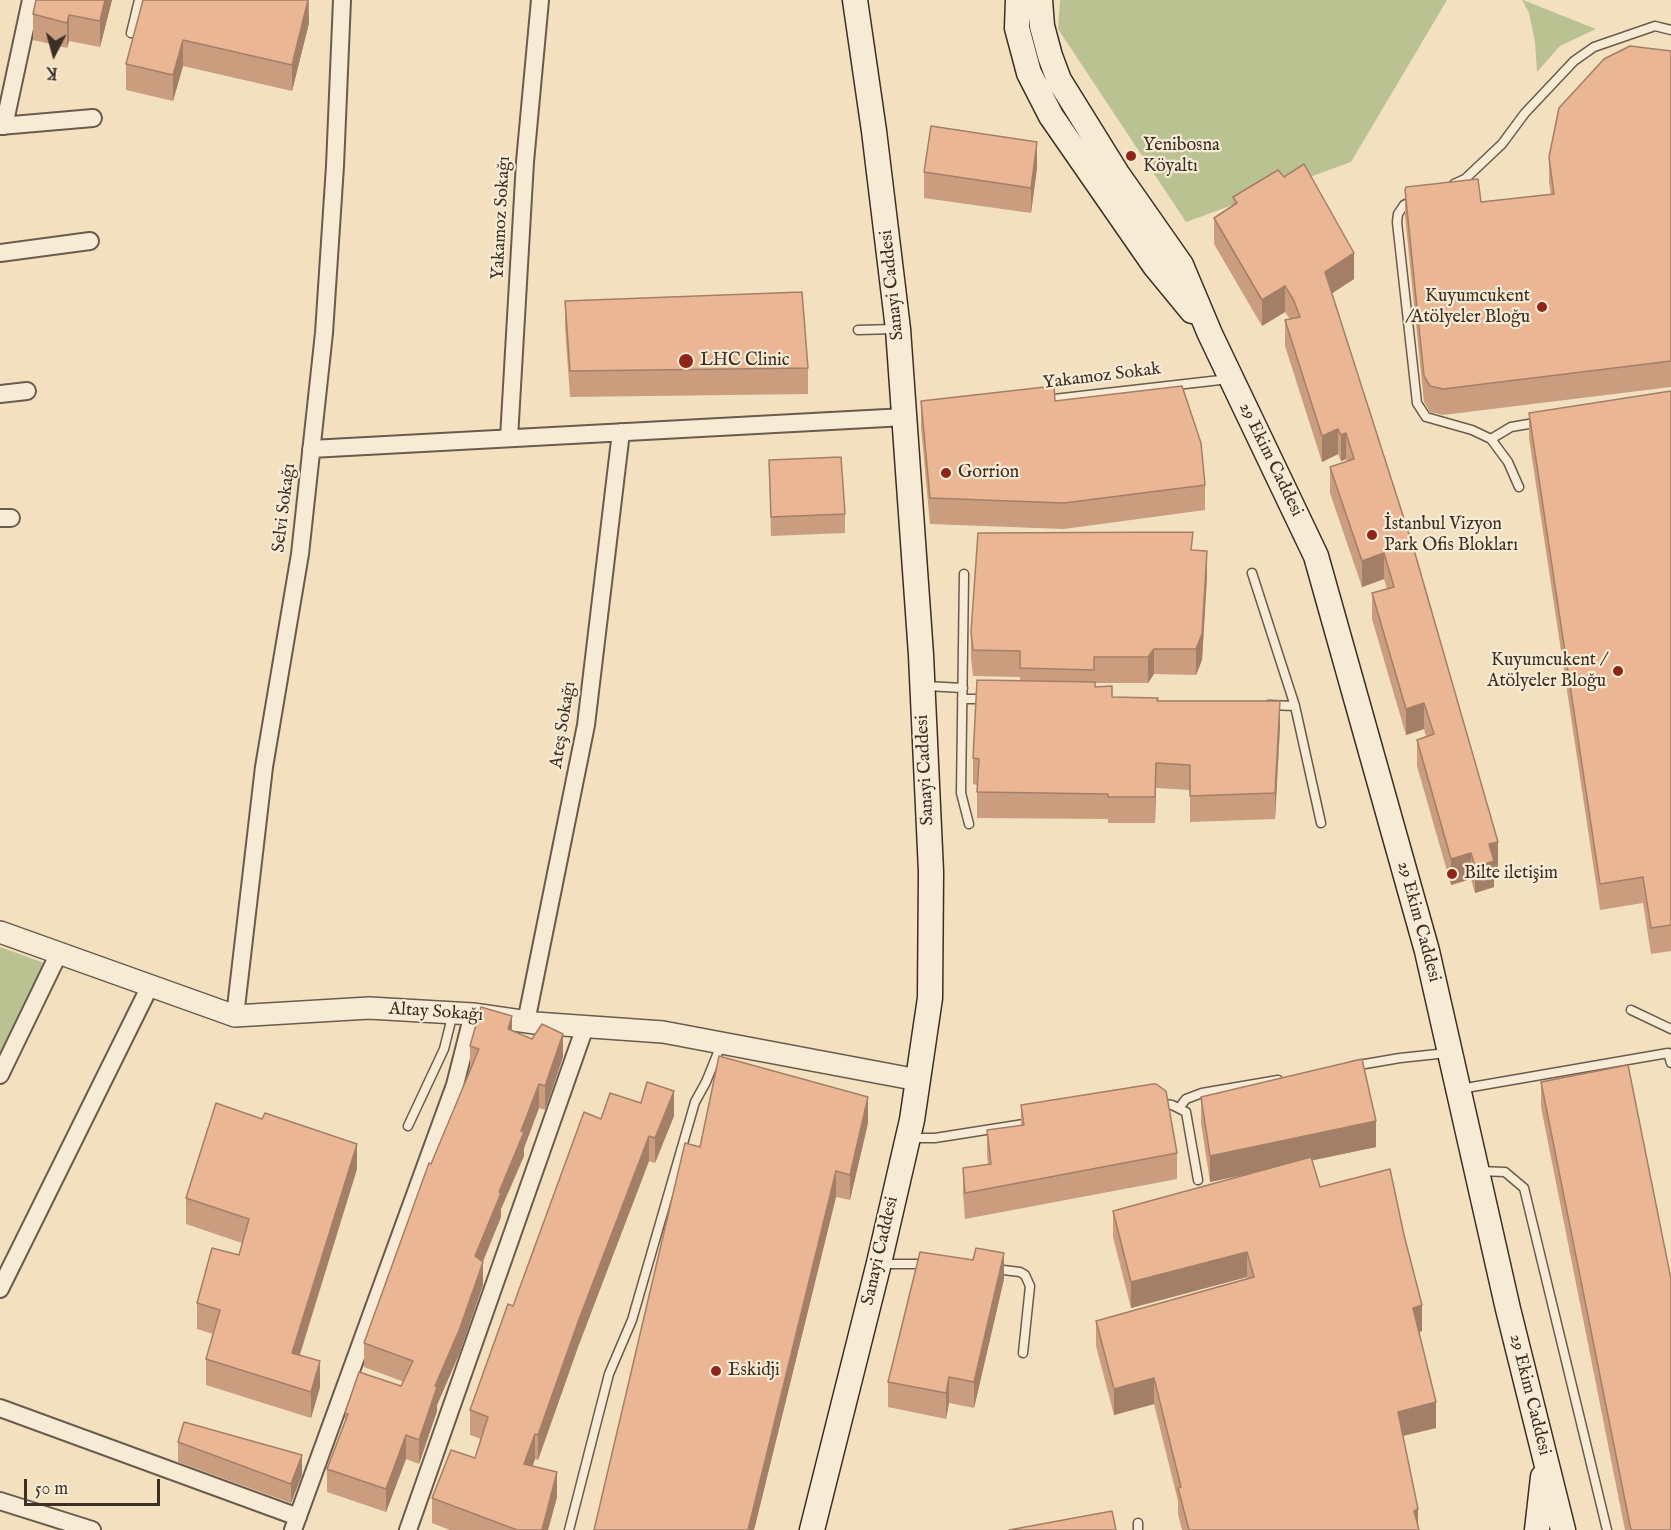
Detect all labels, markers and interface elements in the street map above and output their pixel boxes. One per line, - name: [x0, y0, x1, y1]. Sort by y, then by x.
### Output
- north arrow: [24, 24, 84, 84]
- text: K: [45, 61, 59, 82]
- place label: Yenibosna Köyaltı: [1143, 135, 1220, 178]
- marker: Yenibosna Köyaltı: [1124, 149, 1138, 163]
- street label: Yakamoz Sokağı: [488, 156, 516, 280]
- street label: Sanayi Caddesi: [876, 229, 910, 341]
- place label: Kuyumcukent /Atölyeler Bloğu: [1405, 286, 1530, 328]
- marker: Kuyumcukent /Atölyeler Bloğu: [1535, 300, 1549, 314]
- place label: LHC Clinic: [700, 350, 790, 372]
- marker: LHC Clinic: [677, 352, 695, 370]
- street label: Yakamoz Sokak: [1042, 359, 1162, 395]
- street label: 29 Ekim Caddesi: [1233, 399, 1307, 521]
- street label: Selvi Sokağı: [269, 462, 301, 554]
- place label: Gorrion: [958, 462, 1019, 484]
- marker: Gorrion: [939, 466, 953, 480]
- place label: İstanbul Vizyon Park Ofis Blokları: [1384, 514, 1518, 556]
- marker: İstanbul Vizyon Park Ofis Blokları: [1365, 528, 1379, 542]
- place label: Kuyumcukent / Atölyeler Bloğu: [1487, 650, 1606, 692]
- marker: Kuyumcukent / Atölyeler Bloğu: [1611, 664, 1625, 678]
- street label: Ateş Sokağı: [546, 680, 582, 770]
- street label: Sanayi Caddesi: [912, 714, 940, 826]
- street label: 29 Ekim Caddesi: [1391, 859, 1445, 985]
- place label: Bilte iletişim: [1464, 863, 1558, 885]
- marker: Bilte iletişim: [1445, 867, 1459, 881]
- street label: Altay Sokağı: [388, 999, 484, 1027]
- street label: Sanayi Caddesi: [858, 1194, 904, 1308]
- street label: 29 Ekim Caddesi: [1503, 1332, 1555, 1458]
- place label: Eskidji: [728, 1360, 780, 1382]
- marker: Eskidji: [709, 1364, 723, 1378]
- scale bar: [27, 1467, 164, 1505]
- text: 50 m: [35, 1478, 68, 1501]

